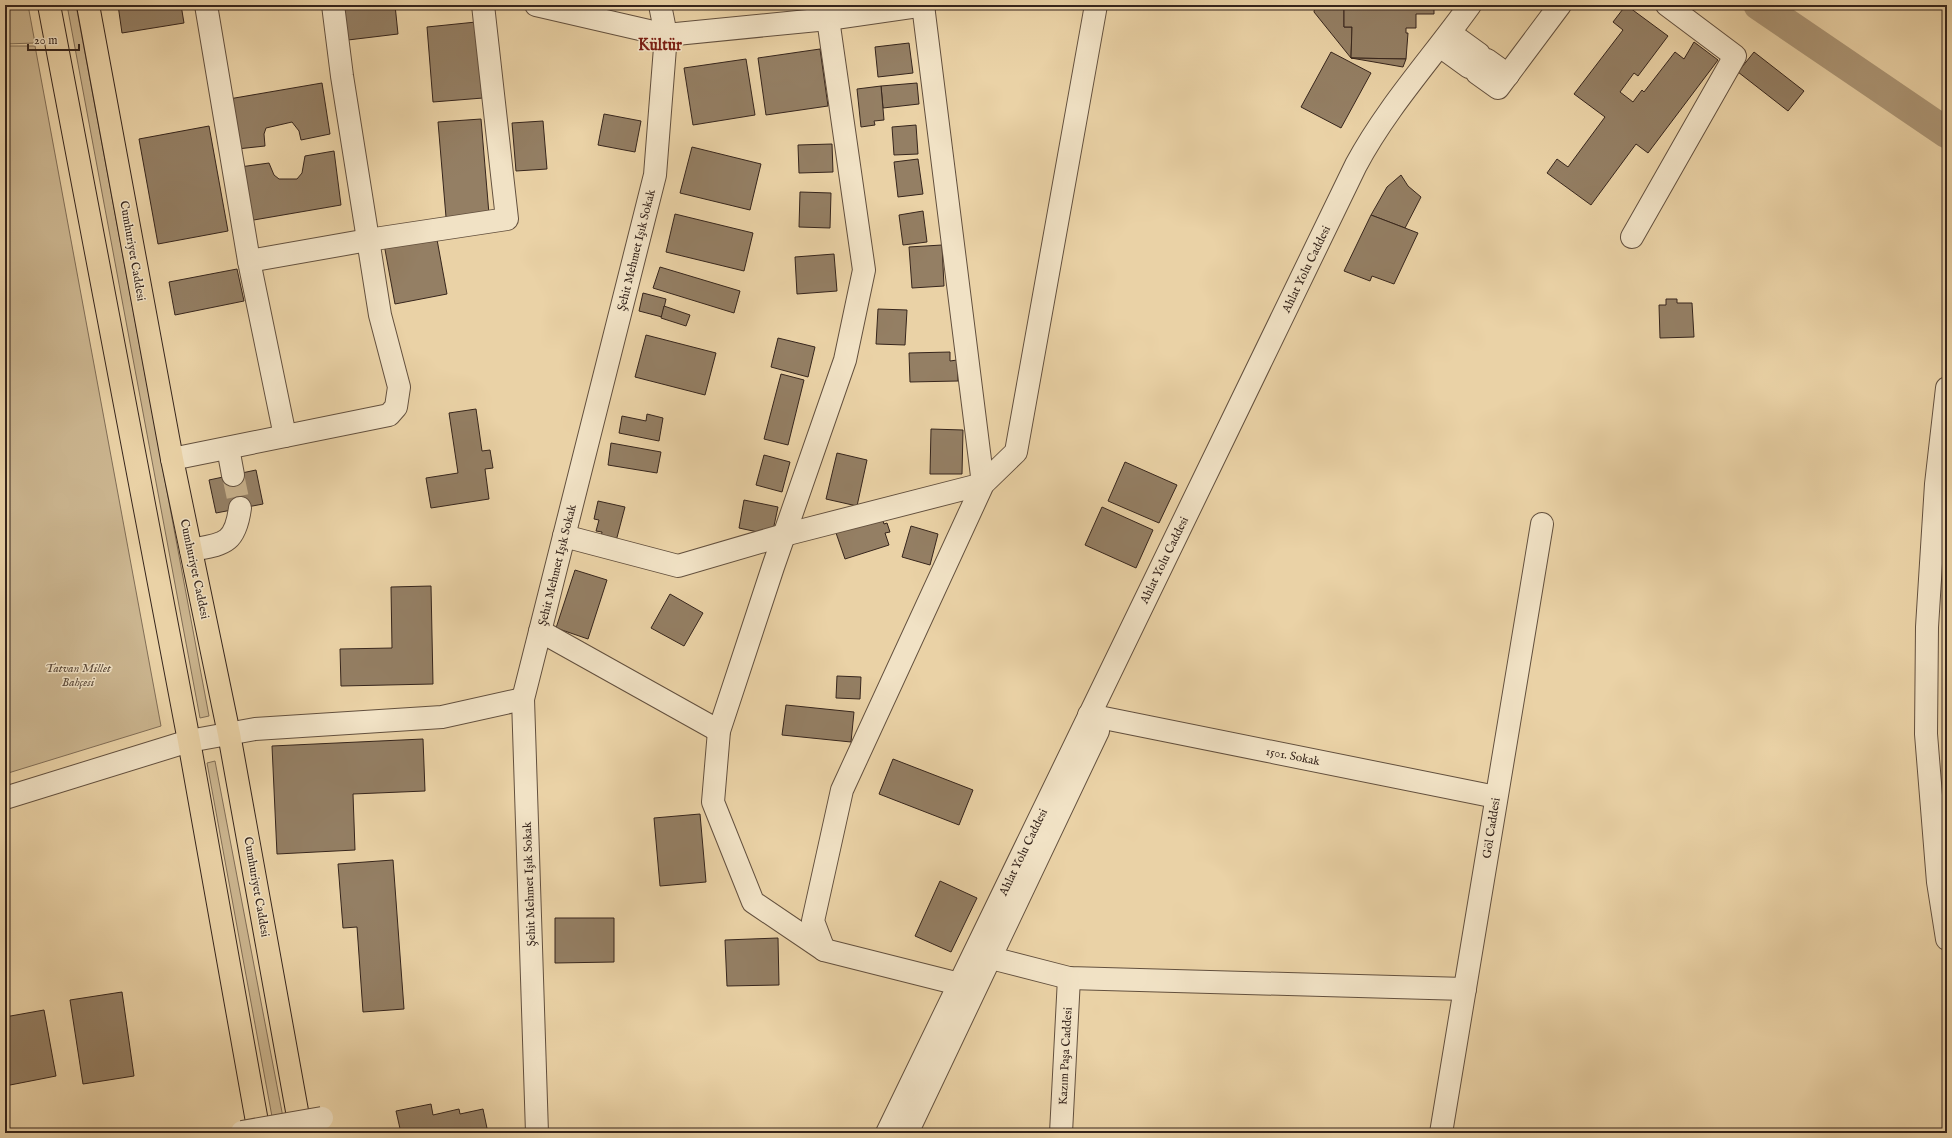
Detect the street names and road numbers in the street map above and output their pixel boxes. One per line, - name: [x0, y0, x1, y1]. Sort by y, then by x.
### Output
- street label: Şehit Mehmet Işık Sokak: [614, 187, 659, 312]
- street label: Cumhuriyet Caddesi: [116, 200, 149, 302]
- street label: Ahlat Yolu Caddesi: [1278, 223, 1334, 316]
- street label: Şehit Mehmet Işık Sokak: [535, 502, 580, 627]
- street label: Ahlat Yolu Caddesi: [1136, 514, 1192, 607]
- street label: Cumhuriyet Caddesi: [177, 518, 212, 620]
- street label: 1501. Sokak: [1265, 744, 1322, 769]
- street label: Göl Caddesi: [1479, 797, 1504, 860]
- street label: Ahlat Yolu Caddesi: [995, 806, 1051, 899]
- street label: Şehit Mehmet Işık Sokak: [520, 821, 539, 947]
- street label: Cumhuriyet Caddesi: [240, 836, 273, 938]
- street label: Kazım Paşa Caddesi: [1055, 1007, 1076, 1105]

